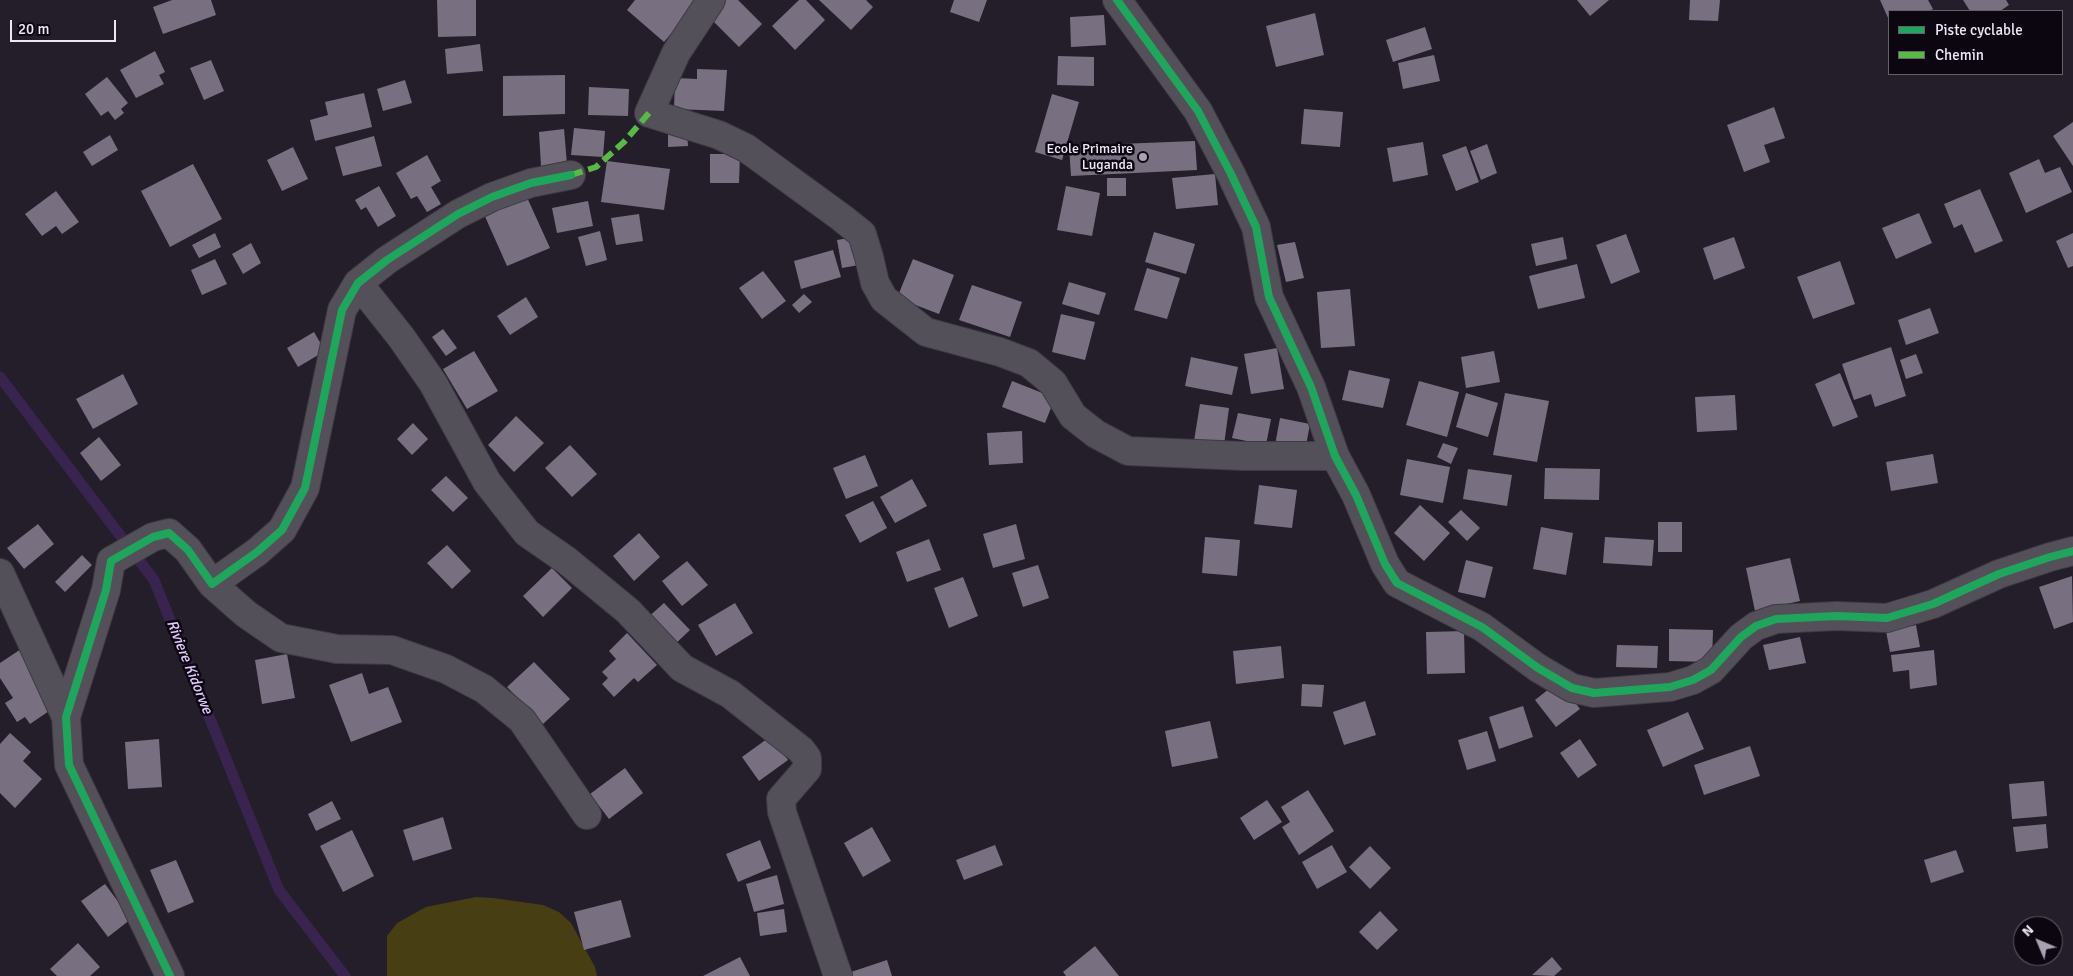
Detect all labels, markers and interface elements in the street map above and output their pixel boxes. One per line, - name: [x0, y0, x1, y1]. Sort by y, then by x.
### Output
- scale bar: [12, 10, 119, 42]
- legend: [1888, 10, 2063, 75]
- text: 20 m: [18, 20, 49, 38]
- text: Piste cyclable: [1935, 21, 2023, 39]
- text: Chemin: [1935, 46, 1984, 64]
- place label: Ecole Primaire Luganda: [1046, 141, 1133, 174]
- marker: Ecole Primaire Luganda: [1137, 151, 1149, 163]
- water label: Riviere Kidorwe: [162, 617, 216, 717]
- north arrow: [2013, 916, 2063, 966]
- text: N: [2018, 921, 2037, 940]

